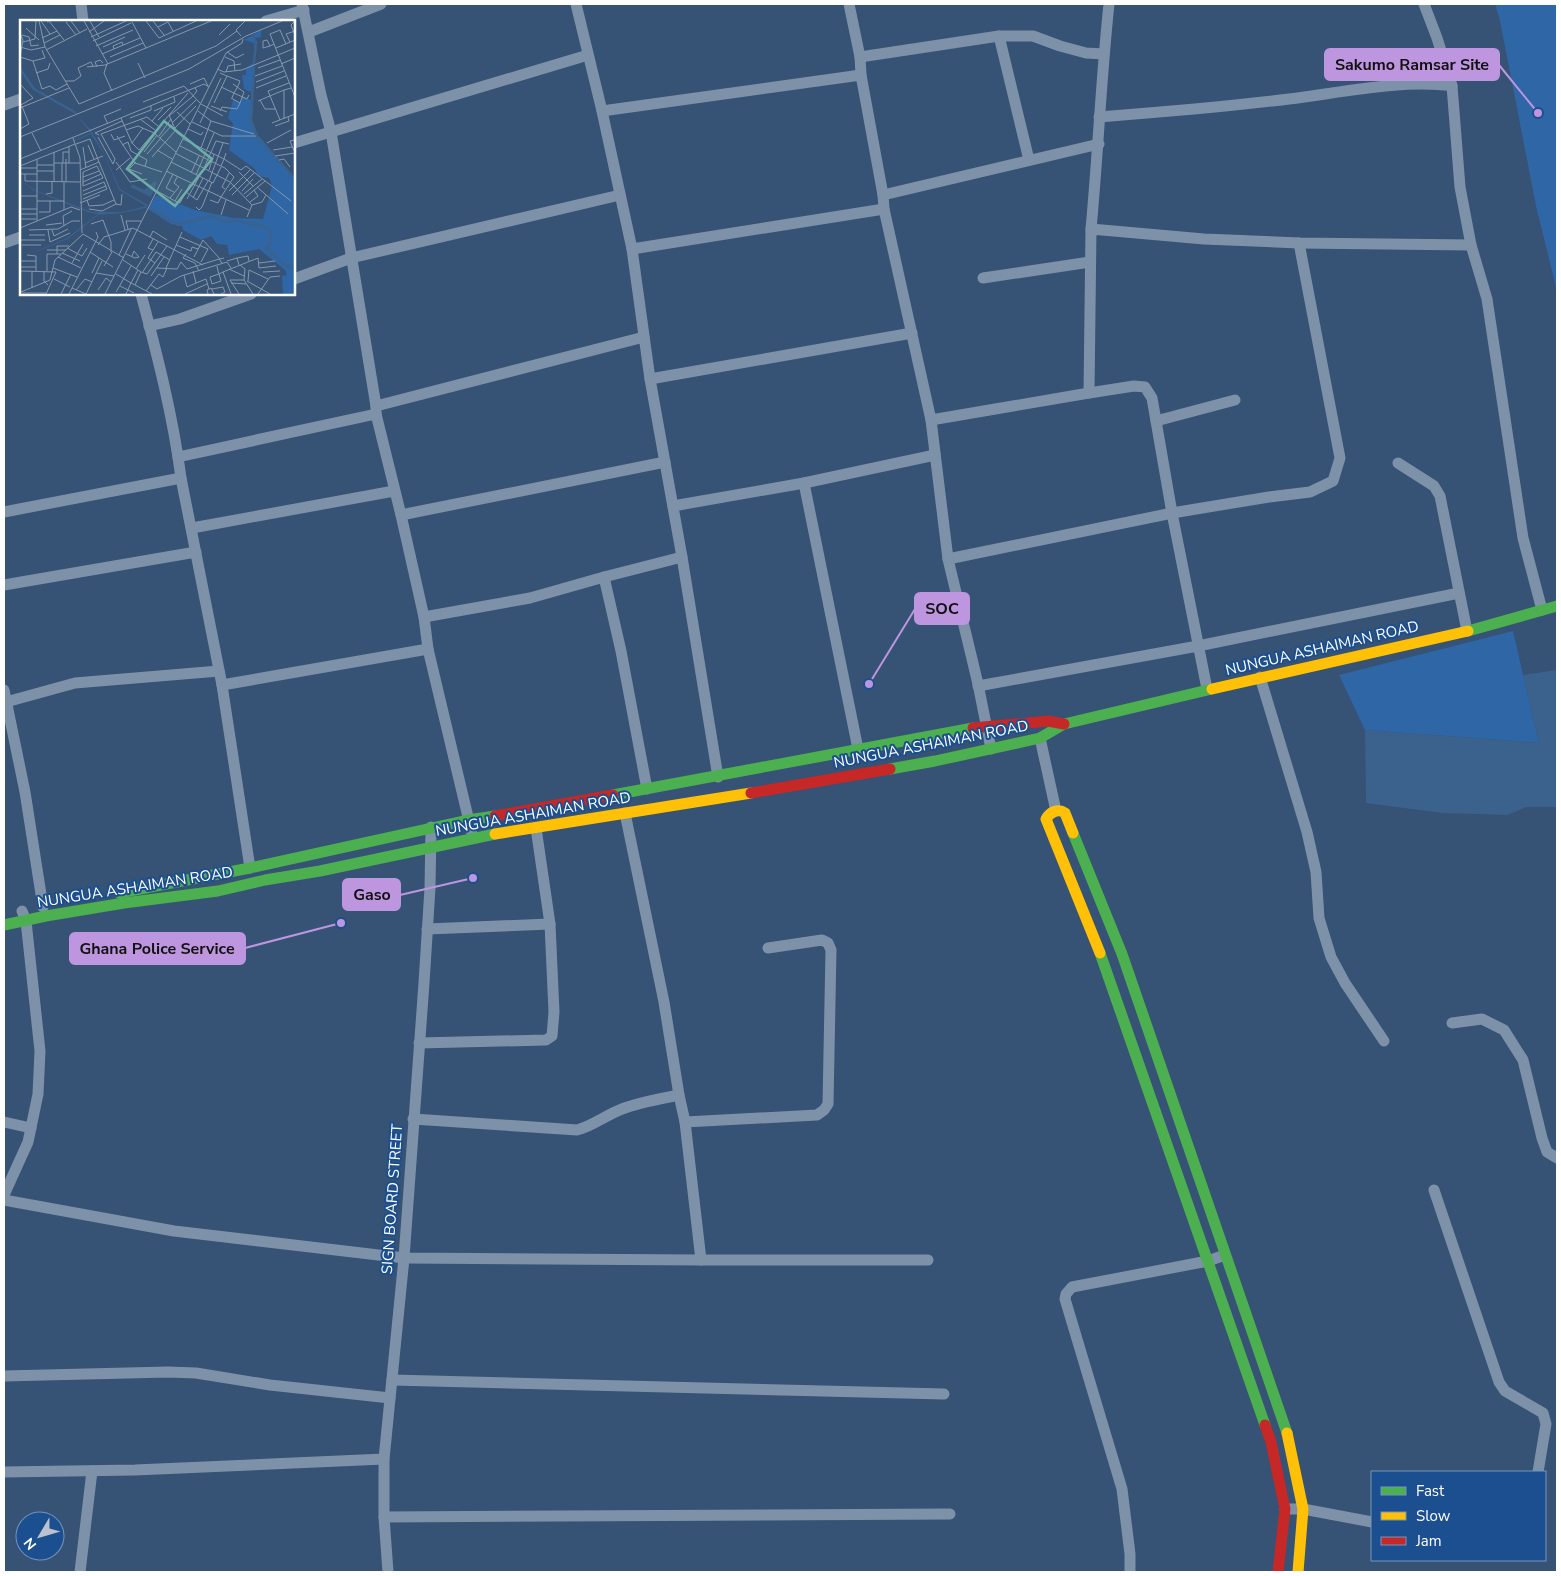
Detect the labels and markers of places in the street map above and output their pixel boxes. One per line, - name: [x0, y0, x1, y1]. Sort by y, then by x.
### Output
- callout: Sakumo Ramsar Site: [1325, 49, 1499, 80]
- callout: SOC: [915, 593, 969, 624]
- callout: Gaso: [343, 879, 400, 910]
- callout: Ghana Police Service: [70, 933, 245, 964]

